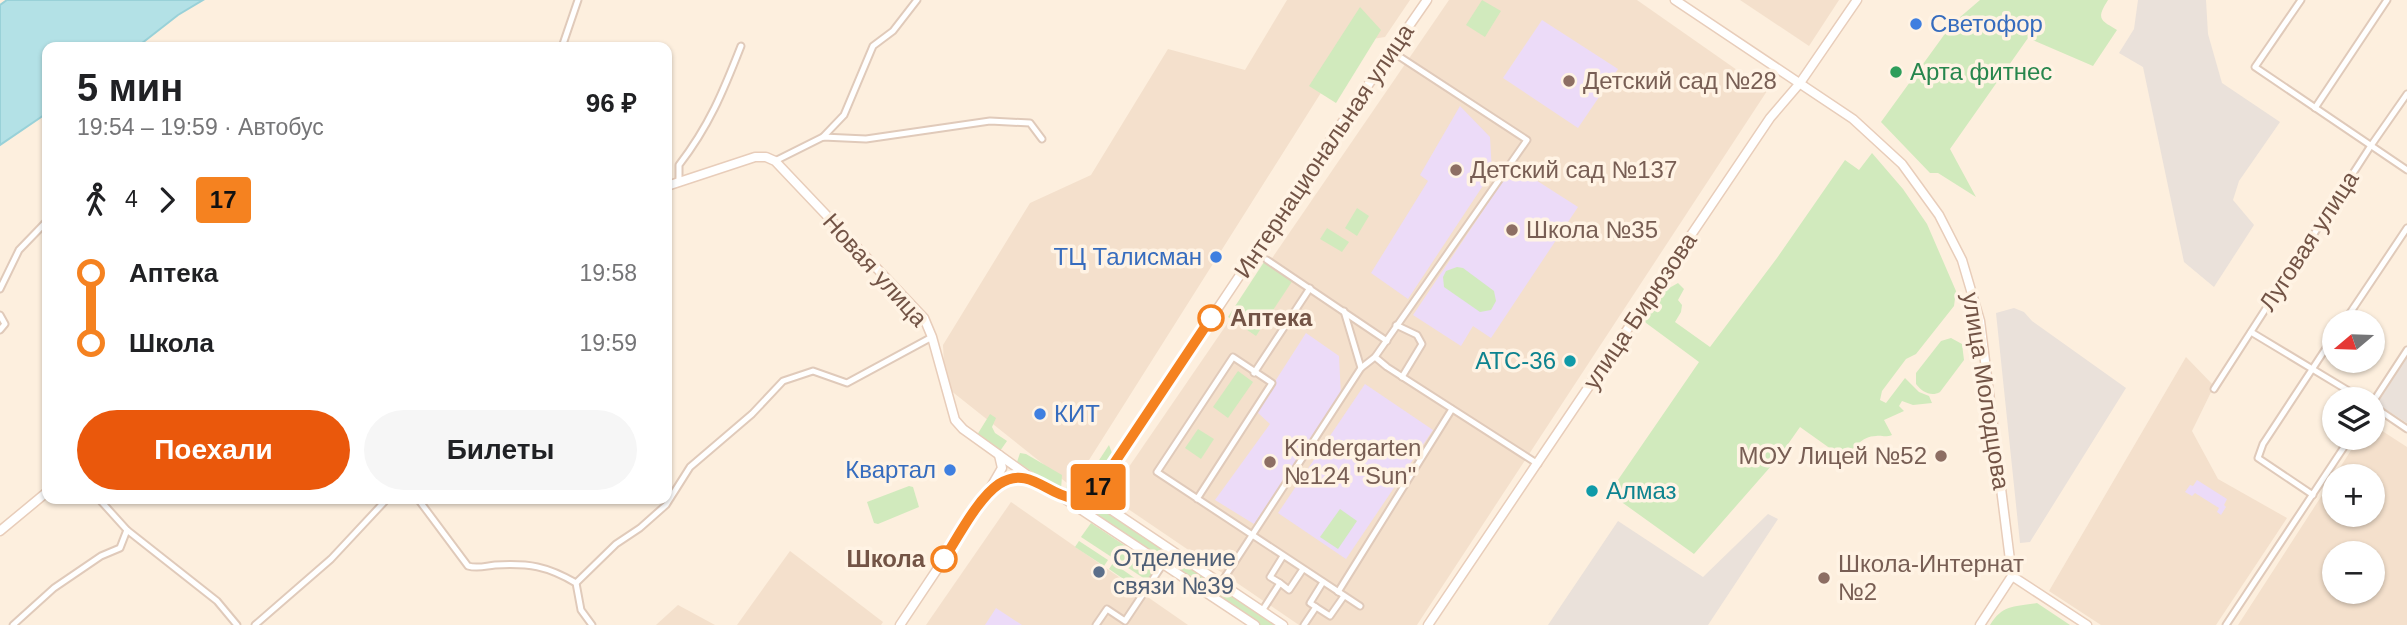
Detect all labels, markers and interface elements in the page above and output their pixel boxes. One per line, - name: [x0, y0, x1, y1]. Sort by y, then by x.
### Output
- place label: Светофор: [1930, 10, 2043, 37]
- marker: Светофор: [1908, 16, 1924, 32]
- street label: Интернациональная улица: [1228, 18, 1419, 283]
- place label: Арта фитнес: [1910, 58, 2052, 85]
- marker: Арта фитнес: [1888, 64, 1904, 80]
- text: 5 мин: [77, 67, 183, 109]
- place label: Детский сад №28: [1583, 67, 1777, 94]
- marker: Детский сад №28: [1561, 73, 1577, 89]
- text: 96 ₽: [586, 88, 637, 118]
- text: 19:54 – 19:59 · Автобус: [77, 114, 324, 140]
- place label: Детский сад №137: [1470, 156, 1677, 183]
- marker: Детский сад №137: [1448, 162, 1464, 178]
- street label: Луговая улица: [2253, 165, 2364, 316]
- icon: walk: [77, 181, 115, 219]
- icon: forward: [148, 181, 186, 219]
- text: 4: [125, 186, 138, 212]
- text: 17: [210, 186, 237, 213]
- street label: Новая улица: [818, 208, 933, 332]
- place label: Школа №35: [1526, 216, 1658, 243]
- marker: Школа №35: [1504, 222, 1520, 238]
- street label: улица Бирюзова: [1577, 227, 1702, 394]
- place label: ТЦ Талисман: [1053, 243, 1202, 270]
- marker: ТЦ Талисман: [1208, 249, 1224, 265]
- text: Аптека: [129, 258, 218, 288]
- text: 19:58: [579, 260, 637, 286]
- street label: улица Молодцова: [1958, 290, 2016, 492]
- place label: Аптека: [1230, 304, 1313, 331]
- marker: Аптека: [1198, 305, 1224, 331]
- north arrow: [2322, 310, 2385, 373]
- map controls: [2322, 310, 2385, 604]
- text: Школа: [129, 328, 214, 358]
- text: 19:59: [579, 330, 637, 356]
- place label: АТС-36: [1475, 347, 1556, 374]
- marker: АТС-36: [1562, 353, 1578, 369]
- button: layers: [2322, 387, 2385, 450]
- place label: КИТ: [1054, 400, 1100, 427]
- marker: КИТ: [1032, 406, 1048, 422]
- button: Поехали: [77, 410, 350, 490]
- button: Билеты: [364, 410, 637, 490]
- place label: Kindergarten №124 "Sun": [1284, 434, 1421, 489]
- place label: МОУ Лицей №52: [1738, 442, 1927, 469]
- marker: МОУ Лицей №52: [1933, 448, 1949, 464]
- marker: Kindergarten №124 "Sun": [1262, 454, 1278, 470]
- place label: Квартал: [845, 456, 936, 483]
- marker: Квартал: [942, 462, 958, 478]
- line badge: 17: [1066, 464, 1130, 510]
- button: +: [2322, 464, 2385, 527]
- text: 17: [1085, 473, 1111, 500]
- place label: Алмаз: [1606, 477, 1677, 504]
- marker: Алмаз: [1584, 483, 1600, 499]
- button: −: [2322, 541, 2385, 604]
- place label: Отделение связи №39: [1113, 544, 1236, 599]
- place label: Школа: [847, 545, 926, 572]
- marker: Школа: [931, 546, 957, 572]
- place label: Школа-Интернат №2: [1838, 550, 2024, 605]
- marker: Отделение связи №39: [1091, 564, 1107, 580]
- marker: Школа-Интернат №2: [1816, 570, 1832, 586]

